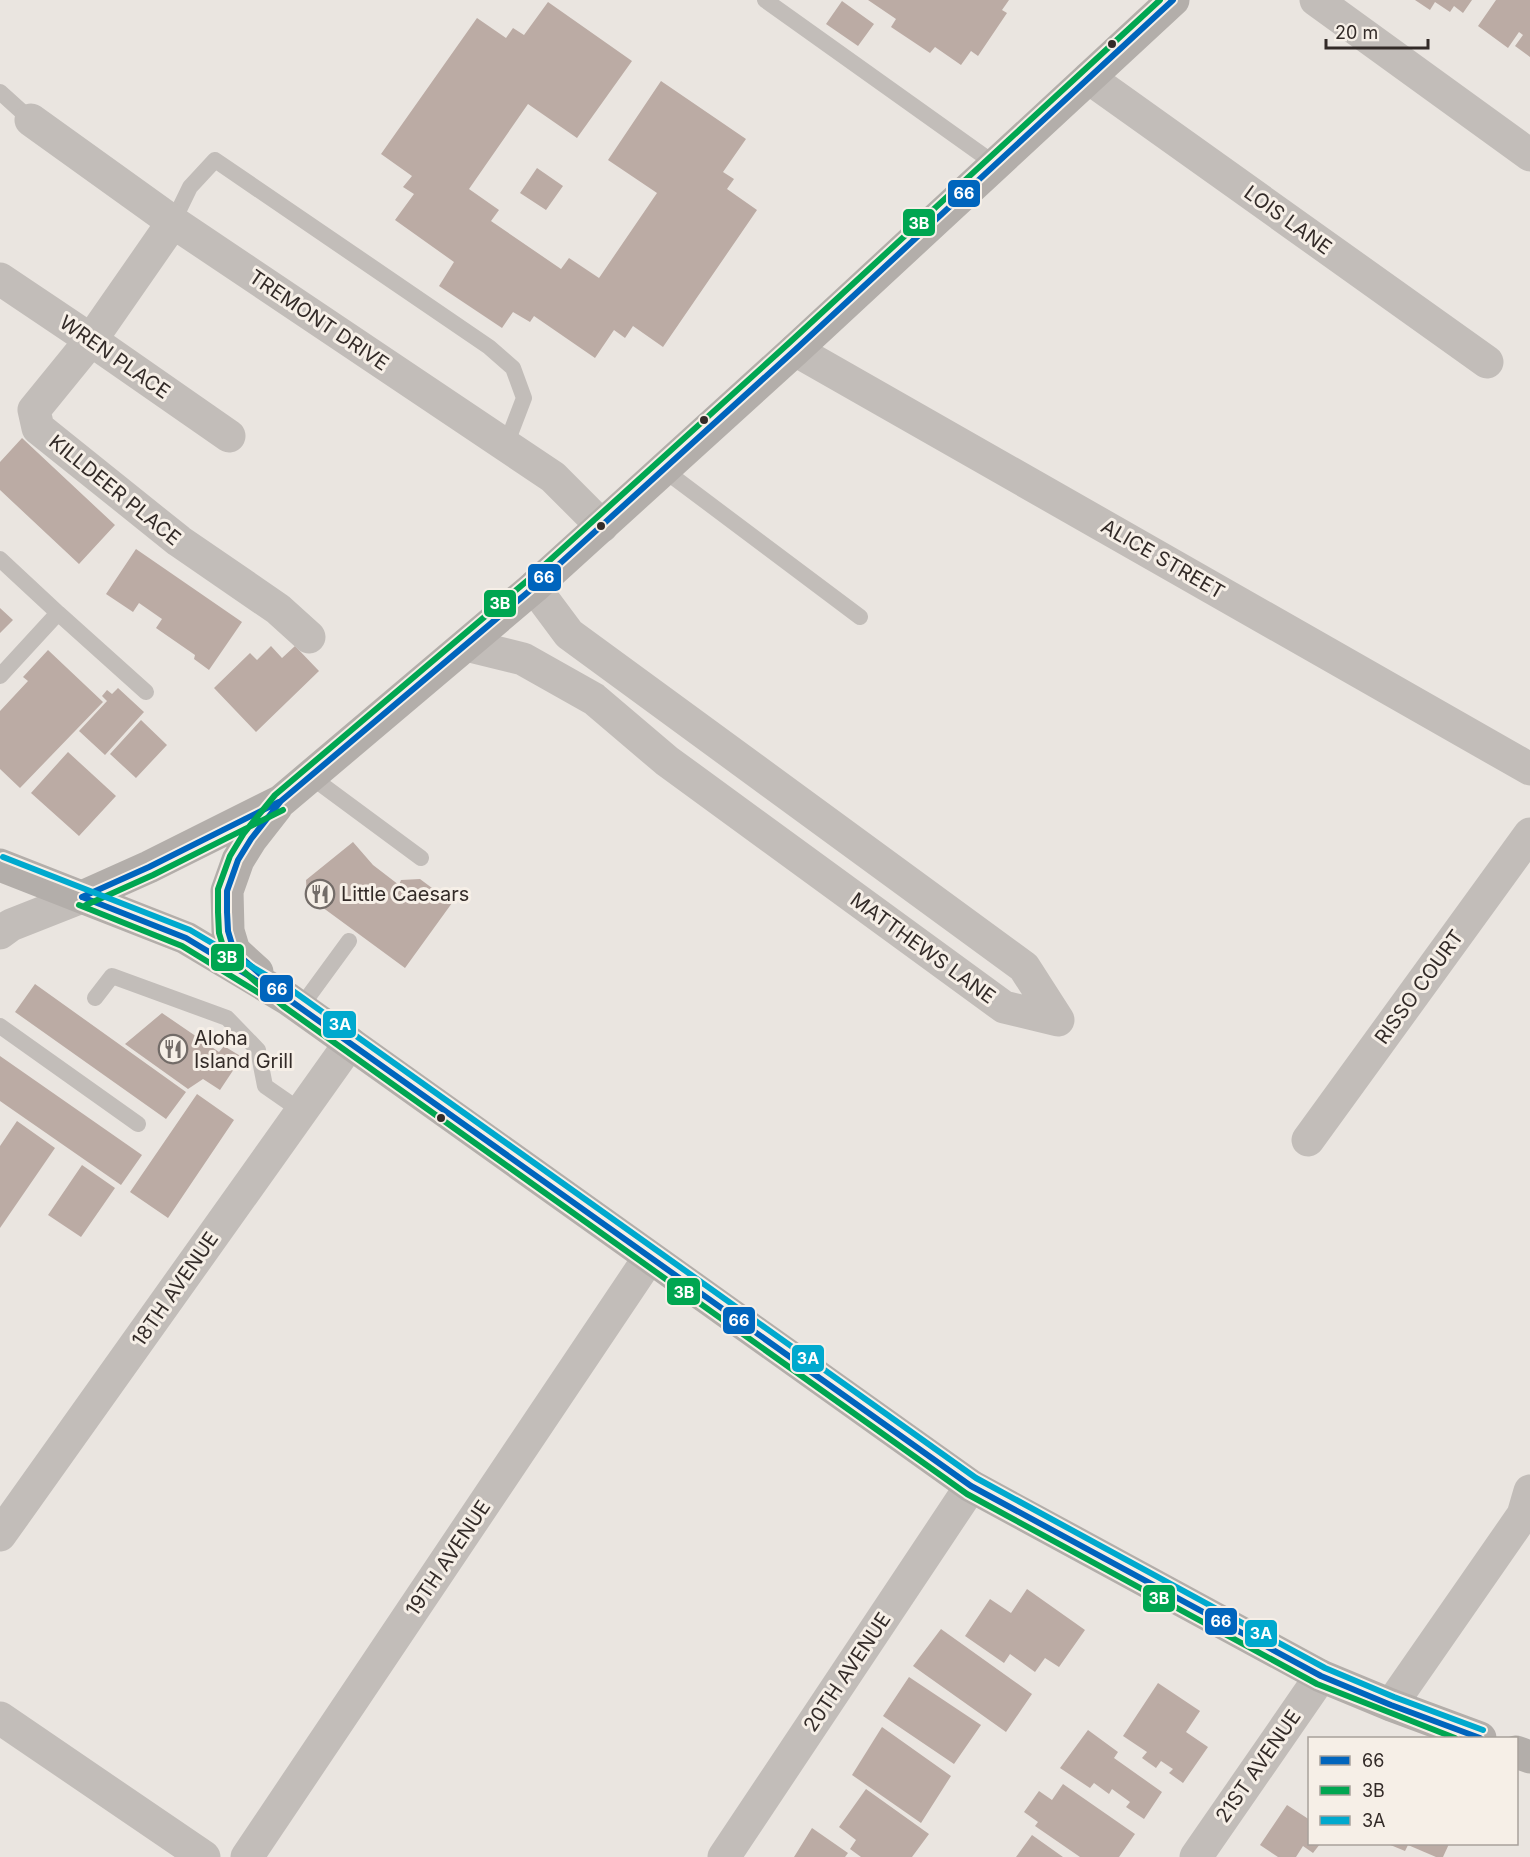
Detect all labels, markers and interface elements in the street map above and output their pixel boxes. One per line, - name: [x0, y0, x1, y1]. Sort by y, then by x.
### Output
- scale bar: [1326, 12, 1428, 50]
- text: 20 m: [1335, 22, 1378, 43]
- unlabelled marker: [1106, 38, 1118, 50]
- line badge: 66: [947, 179, 981, 208]
- street label: LOIS LANE: [1240, 180, 1336, 260]
- text: 66: [954, 183, 974, 203]
- line badge: 3B: [902, 208, 936, 237]
- text: 3B: [909, 213, 929, 233]
- street label: TREMONT DRIVE: [245, 264, 393, 376]
- street label: WREN PLACE: [55, 310, 175, 404]
- unlabelled marker: [698, 414, 710, 426]
- street label: KILLDEER PLACE: [44, 430, 186, 550]
- street label: ALICE STREET: [1097, 514, 1229, 604]
- unlabelled marker: [595, 520, 607, 532]
- line badge: 66: [527, 563, 562, 592]
- text: 66: [534, 567, 554, 587]
- line badge: 3B: [483, 589, 517, 618]
- text: 3B: [490, 593, 510, 613]
- restaurant icon: Little Caesars: [304, 878, 336, 910]
- place label: Little Caesars: [341, 882, 469, 906]
- street label: MATTHEWS LANE: [846, 887, 1000, 1009]
- street label: RISSO COURT: [1370, 925, 1468, 1049]
- line badge: 3B: [210, 943, 245, 972]
- text: 3B: [217, 947, 237, 967]
- line badge: 66: [259, 974, 294, 1003]
- text: 66: [267, 979, 287, 999]
- line badge: 3A: [322, 1010, 357, 1039]
- text: 3A: [329, 1014, 351, 1034]
- place label: Aloha Island Grill: [194, 1026, 293, 1073]
- restaurant icon: Aloha Island Grill: [157, 1033, 189, 1065]
- unlabelled marker: [435, 1112, 447, 1124]
- street label: 18TH AVENUE: [127, 1227, 223, 1351]
- line badge: 3B: [666, 1277, 701, 1306]
- text: 3B: [674, 1282, 694, 1302]
- line badge: 66: [722, 1306, 756, 1335]
- text: 66: [729, 1310, 749, 1330]
- line badge: 3A: [791, 1344, 825, 1373]
- text: 3A: [797, 1348, 819, 1368]
- street label: 19TH AVENUE: [401, 1496, 495, 1620]
- line badge: 3B: [1142, 1584, 1176, 1613]
- text: 3B: [1149, 1588, 1169, 1608]
- line badge: 66: [1204, 1607, 1238, 1636]
- street label: 20TH AVENUE: [798, 1608, 896, 1736]
- text: 66: [1211, 1611, 1231, 1631]
- line badge: 3A: [1244, 1619, 1278, 1648]
- text: 3A: [1250, 1623, 1272, 1643]
- street label: 21ST AVENUE: [1210, 1705, 1306, 1827]
- legend: [1308, 1737, 1518, 1845]
- text: 66: [1362, 1750, 1384, 1771]
- text: 3B: [1362, 1780, 1385, 1801]
- text: 3A: [1362, 1810, 1386, 1831]

